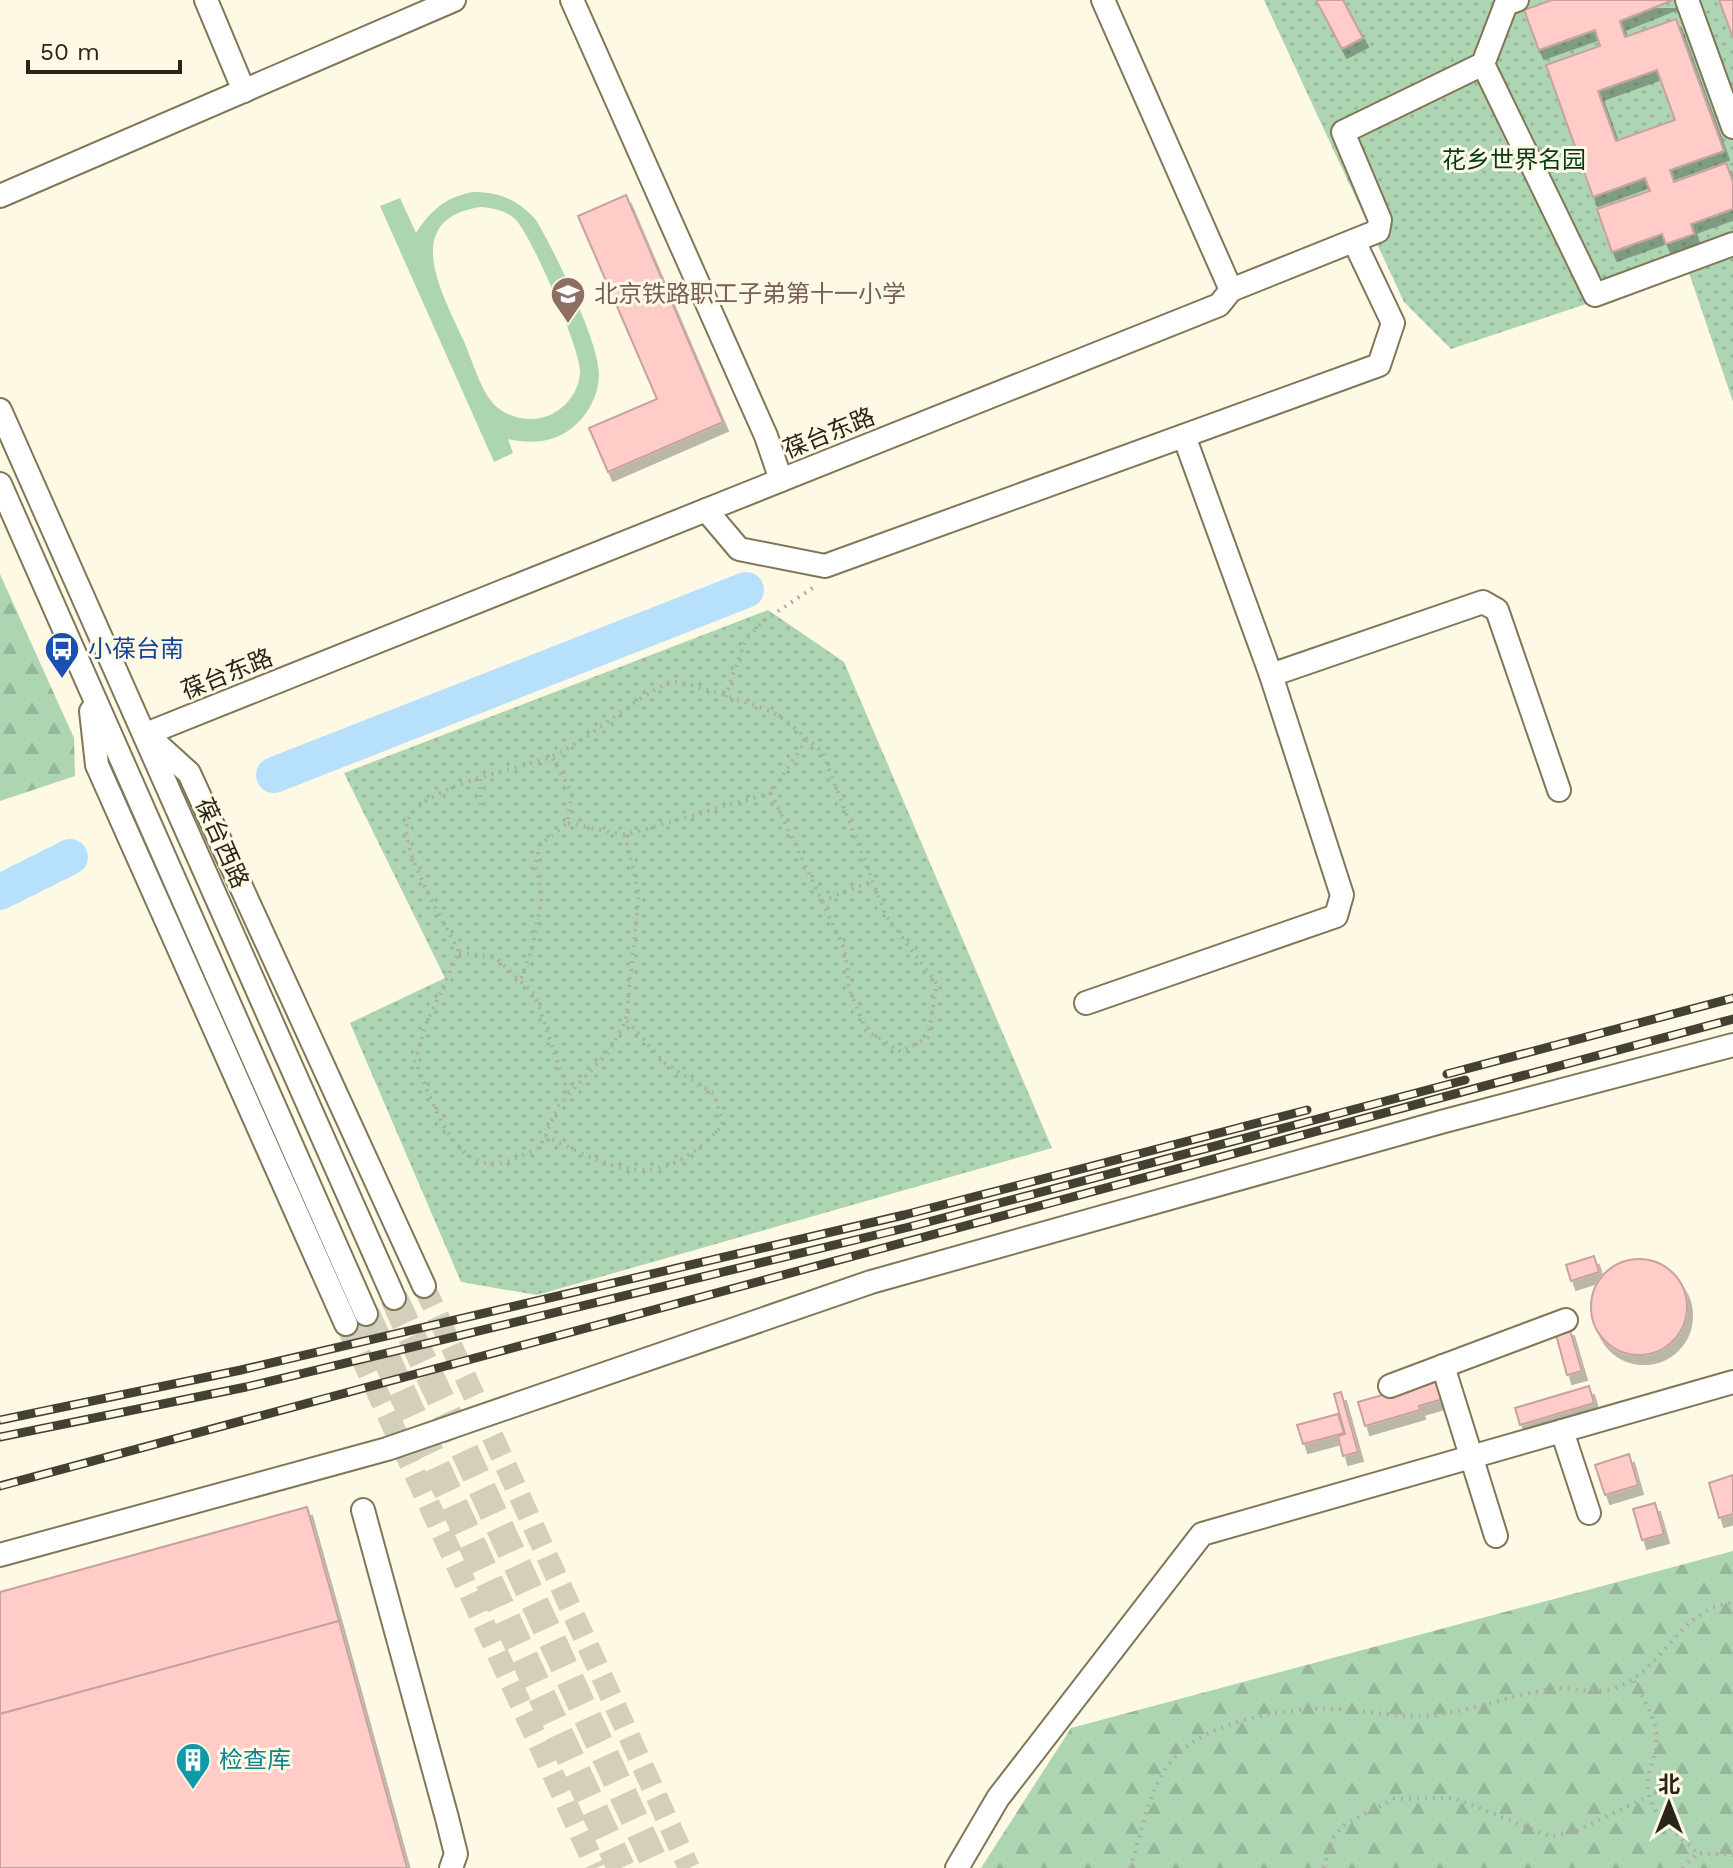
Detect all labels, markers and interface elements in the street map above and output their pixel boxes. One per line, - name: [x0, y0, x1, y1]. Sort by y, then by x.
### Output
- scale bar: [28, 24, 180, 74]
- text: 50 m: [40, 38, 100, 66]
- park label: 花乡世界名园: [1442, 146, 1586, 174]
- school or university icon: 北京铁路职工子弟第十一小学: [549, 275, 587, 325]
- place label: 北京铁路职工子弟第十一小学: [594, 280, 906, 308]
- street label: 葆台东路: [779, 402, 879, 464]
- bus stop icon: 小葆台南: [43, 630, 81, 680]
- place label: 小葆台南: [88, 635, 184, 663]
- street label: 葆台东路: [177, 643, 277, 705]
- street label: 葆台西路: [190, 793, 254, 893]
- building icon: 检查库: [174, 1741, 212, 1791]
- place label: 检查库: [219, 1746, 291, 1774]
- north arrow: [1629, 1764, 1709, 1844]
- text: 北: [1658, 1772, 1680, 1797]

